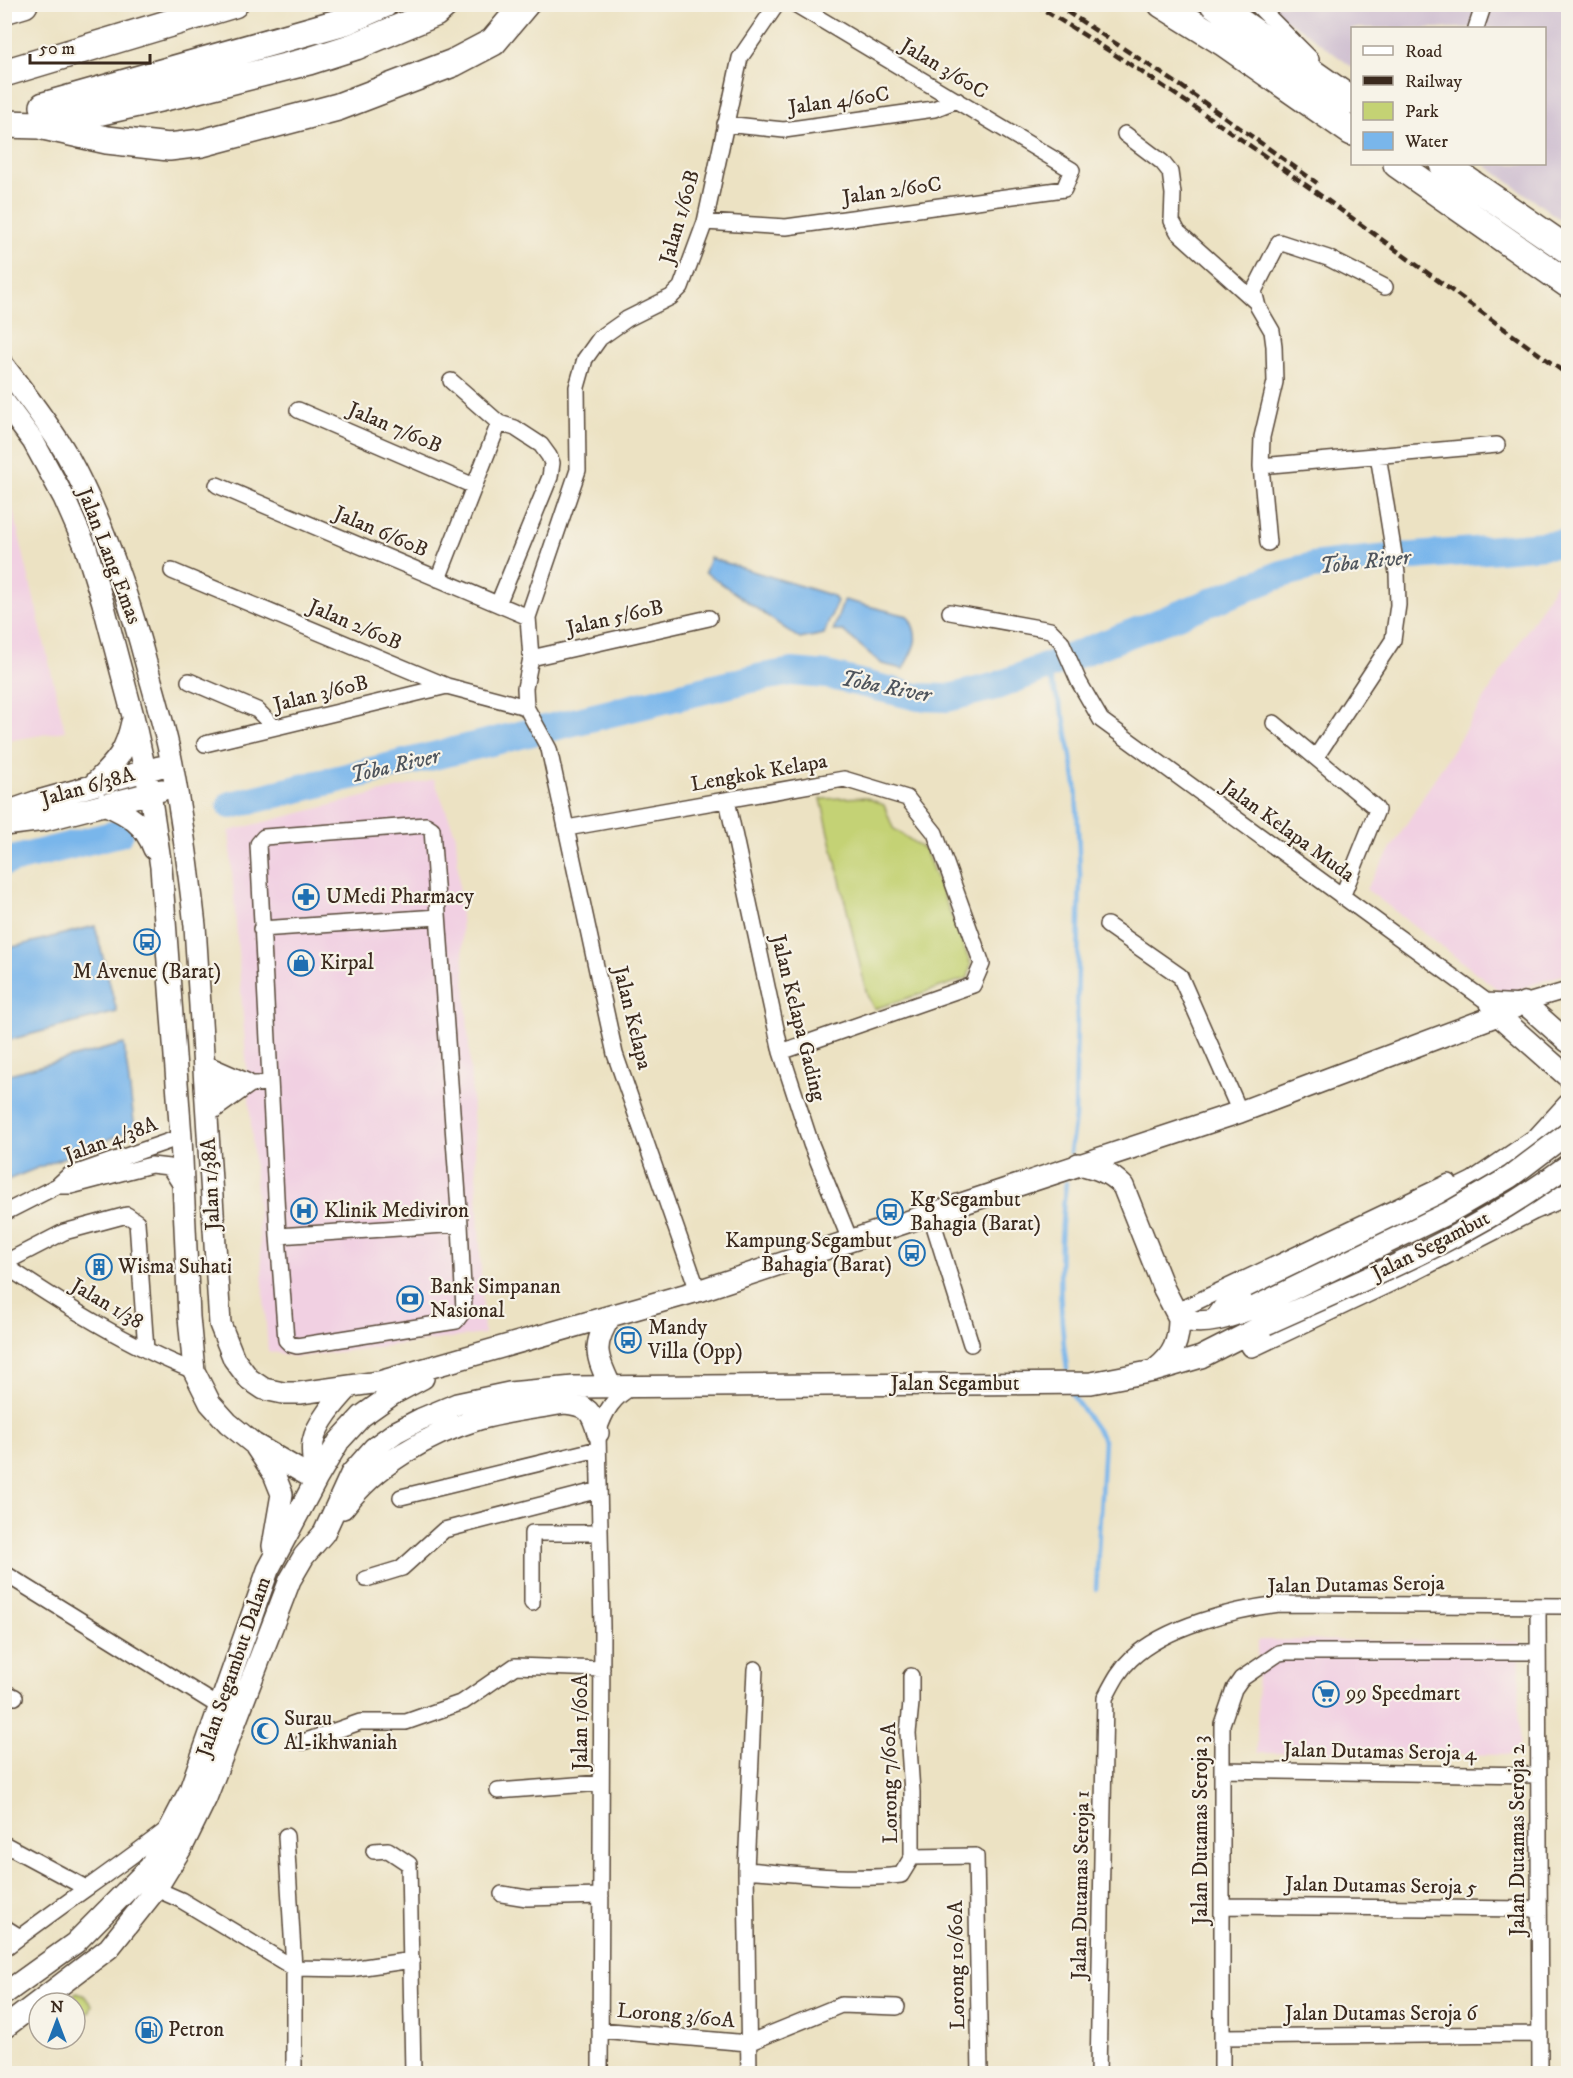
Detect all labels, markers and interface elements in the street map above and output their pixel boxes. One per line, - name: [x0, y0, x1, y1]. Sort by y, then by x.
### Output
- scale bar: [30, 27, 150, 65]
- legend: [1351, 27, 1546, 165]
- street label: Jalan 3/60C: [894, 32, 992, 105]
- text: 50 m: [39, 38, 75, 60]
- text: Road: [1405, 41, 1442, 63]
- text: Railway: [1405, 71, 1463, 93]
- street label: Jalan 4/60C: [785, 81, 891, 121]
- text: Park: [1405, 101, 1439, 123]
- text: Water: [1404, 131, 1448, 153]
- street label: Jalan 1/60B: [654, 167, 706, 269]
- street label: Jalan 2/60C: [839, 171, 943, 211]
- street label: Jalan 7/60B: [342, 396, 446, 459]
- street label: Jalan Lang Emas: [70, 482, 147, 628]
- street label: Jalan 6/60B: [328, 500, 432, 563]
- water label: Toba River: [1318, 544, 1414, 580]
- street label: Jalan 2/60B: [302, 593, 406, 656]
- street label: Jalan 5/60B: [562, 594, 666, 642]
- water label: Toba River: [839, 665, 935, 709]
- street label: Jalan 3/60B: [269, 670, 371, 719]
- water label: Toba River: [348, 742, 445, 789]
- street label: Lengkok Kelapa: [689, 748, 829, 798]
- street label: Jalan 6/38A: [36, 761, 138, 813]
- street label: Jalan Kelapa Muda: [1215, 773, 1360, 888]
- pharmacy icon: UMedi Pharmacy: [291, 882, 321, 912]
- place label: UMedi Pharmacy: [326, 884, 475, 910]
- bus stop icon: M Avenue (Barat): [132, 927, 162, 957]
- street label: Jalan Kelapa Gading: [764, 930, 831, 1105]
- shop icon: Kirpal: [286, 948, 316, 978]
- place label: Kirpal: [320, 950, 374, 976]
- place label: M Avenue (Barat): [73, 959, 221, 985]
- street label: Jalan Kelapa: [606, 962, 657, 1072]
- street label: Jalan 4/38A: [59, 1111, 162, 1170]
- street label: Jalan 1/38A: [196, 1136, 227, 1233]
- place label: Kg Segambut Bahagia (Barat): [910, 1187, 1041, 1237]
- hospital icon: Klinik Mediviron: [289, 1196, 319, 1226]
- bus stop icon: Kg Segambut Bahagia (Barat): [875, 1197, 905, 1227]
- place label: Klinik Mediviron: [324, 1198, 469, 1224]
- street label: Jalan Segambut: [1366, 1205, 1495, 1288]
- place label: Kampung Segambut Bahagia (Barat): [725, 1228, 892, 1278]
- bus stop icon: Kampung Segambut Bahagia (Barat): [897, 1238, 927, 1268]
- building icon: Wisma Suhati: [84, 1252, 114, 1282]
- place label: Wisma Suhati: [117, 1254, 232, 1280]
- street label: Jalan 1/38: [64, 1272, 148, 1335]
- place label: Bank Simpanan Nasional: [430, 1274, 561, 1324]
- bank icon: Bank Simpanan Nasional: [395, 1284, 425, 1314]
- place label: Mandy Villa (Opp): [647, 1315, 743, 1365]
- bus stop icon: Mandy Villa (Opp): [613, 1325, 643, 1355]
- street label: Jalan Segambut: [889, 1371, 1020, 1397]
- street label: Jalan Dutamas Seroja: [1265, 1570, 1445, 1600]
- street label: Jalan Segambut Dalam: [190, 1573, 277, 1762]
- street label: Jalan 1/60A: [568, 1673, 594, 1772]
- supermarket icon: 99 Speedmart: [1311, 1679, 1341, 1709]
- place label: 99 Speedmart: [1345, 1681, 1460, 1707]
- place label: Surau Al-ikhwaniah: [284, 1706, 398, 1756]
- mosque icon: Surau Al-ikhwaniah: [250, 1716, 280, 1746]
- street label: Lorong 7/60A: [876, 1722, 904, 1844]
- street label: Jalan Dutamas Seroja 3: [1188, 1735, 1214, 1927]
- street label: Jalan Dutamas Seroja 4: [1281, 1737, 1478, 1767]
- street label: Jalan Dutamas Seroja 2: [1505, 1743, 1531, 1938]
- street label: Jalan Dutamas Seroja 1: [1066, 1790, 1096, 1982]
- street label: Jalan Dutamas Seroja 5: [1283, 1871, 1477, 1901]
- street label: Lorong 10/60A: [943, 1900, 971, 2030]
- north arrow: [27, 1991, 87, 2051]
- text: N: [50, 1997, 64, 2017]
- street label: Lorong 3/60A: [616, 1998, 737, 2034]
- street label: Jalan Dutamas Seroja 6: [1283, 2001, 1478, 2027]
- fuel station icon: Petron: [134, 2015, 164, 2045]
- place label: Petron: [168, 2017, 224, 2043]

